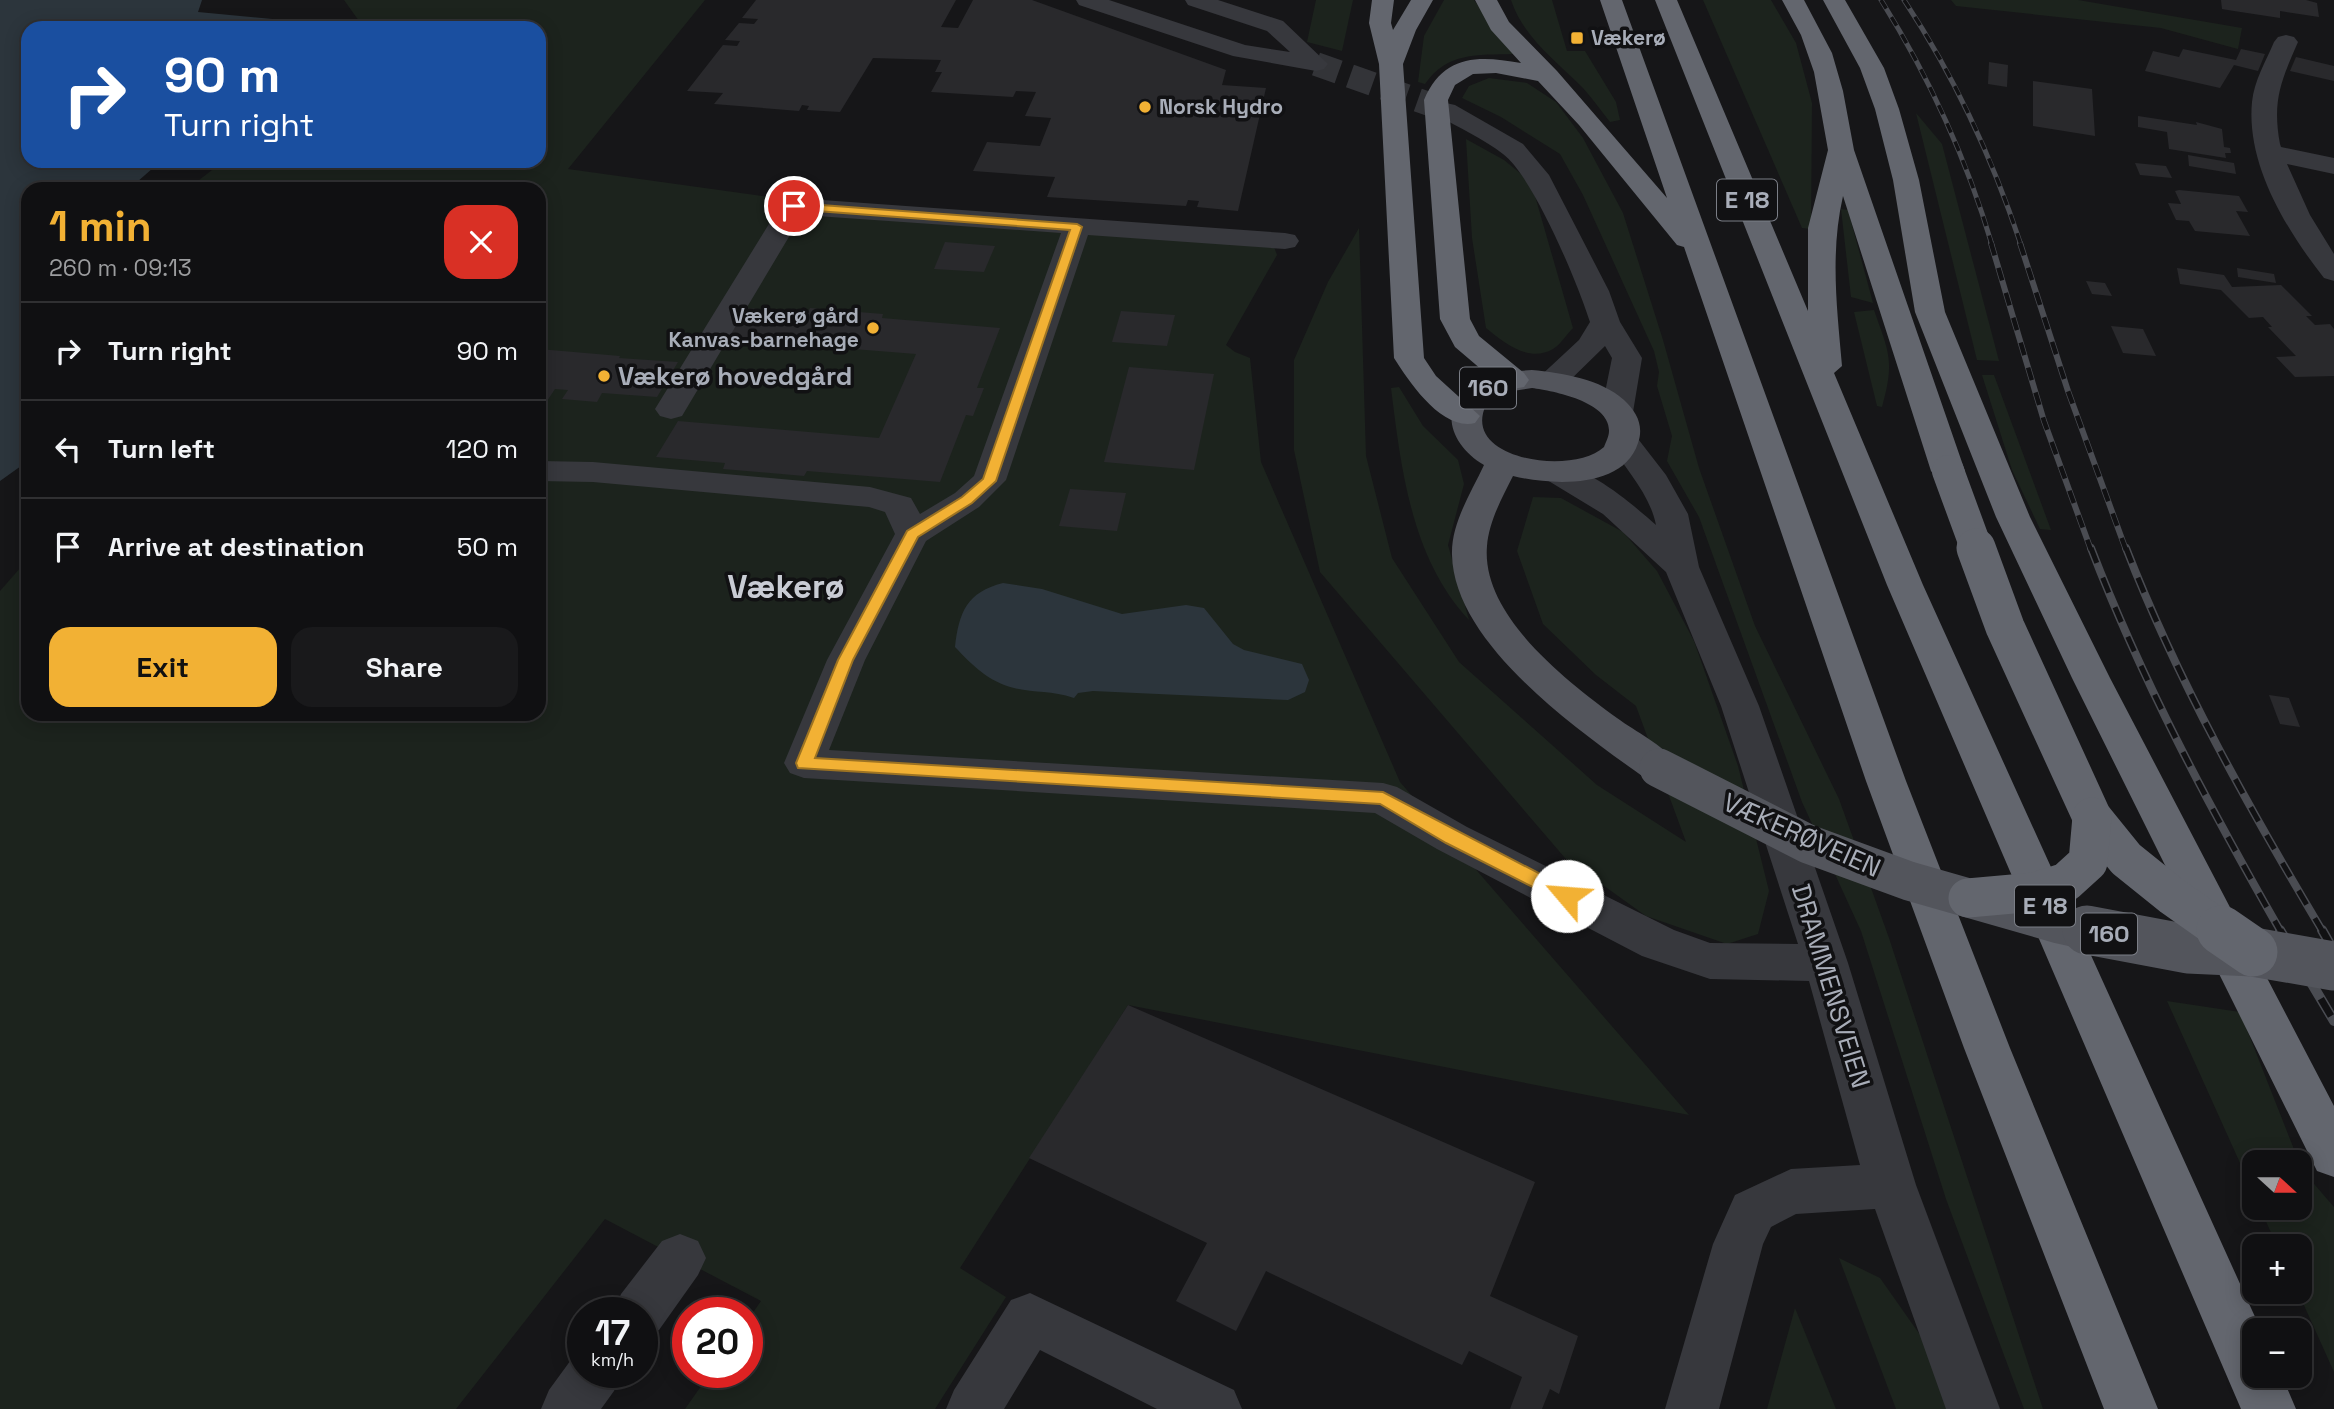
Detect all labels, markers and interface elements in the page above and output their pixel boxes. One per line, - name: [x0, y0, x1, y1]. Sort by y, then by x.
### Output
- place label: Vækerø: [1591, 24, 1666, 51]
- marker: Vækerø: [1569, 30, 1585, 46]
- text: 90 m: [164, 44, 280, 106]
- icon: right: [49, 49, 140, 140]
- place label: Norsk Hydro: [1159, 93, 1283, 120]
- marker: Norsk Hydro: [1137, 99, 1153, 115]
- text: Turn right: [164, 105, 314, 145]
- pin: [764, 176, 824, 236]
- road number: E 18: [1717, 180, 1777, 220]
- icon: arrive: [775, 187, 813, 225]
- text: 1 min: [49, 200, 152, 253]
- button: close: [444, 205, 518, 279]
- text: 260 m · 09:13: [49, 253, 192, 283]
- place label: Vækerø gård Kanvas-barnehage: [668, 302, 859, 353]
- marker: Vækerø gård Kanvas-barnehage: [865, 320, 881, 336]
- icon: right: [49, 332, 87, 370]
- text: Turn right: [108, 334, 232, 368]
- text: 90 m: [456, 334, 518, 368]
- place label: Vækerø hovedgård: [618, 359, 852, 393]
- marker: Vækerø hovedgård: [596, 368, 612, 384]
- road number: 160: [1460, 368, 1516, 408]
- icon: left: [49, 430, 87, 468]
- text: Turn left: [108, 432, 215, 466]
- text: 120 m: [446, 432, 518, 466]
- icon: arrive: [49, 528, 87, 566]
- text: Arrive at destination: [108, 530, 365, 564]
- text: 50 m: [457, 530, 518, 564]
- district label: Vækerø: [727, 566, 845, 608]
- button: Exit: [49, 627, 277, 707]
- button: Share: [291, 627, 518, 707]
- street label: VÆKERØVEIEN: [1718, 785, 1886, 885]
- position arrow: [1530, 859, 1604, 933]
- street label: DRAMMENSVEIEN: [1784, 880, 1878, 1092]
- road number: E 18: [2015, 885, 2075, 926]
- road number: 160: [2081, 914, 2137, 954]
- north arrow: [2242, 1150, 2312, 1220]
- map controls: [2242, 1150, 2312, 1388]
- button: +: [2242, 1234, 2312, 1304]
- speed limit sign: 20: [672, 1297, 763, 1388]
- text: 17: [595, 1311, 630, 1355]
- button: −: [2242, 1318, 2312, 1388]
- text: km/h: [591, 1348, 634, 1371]

